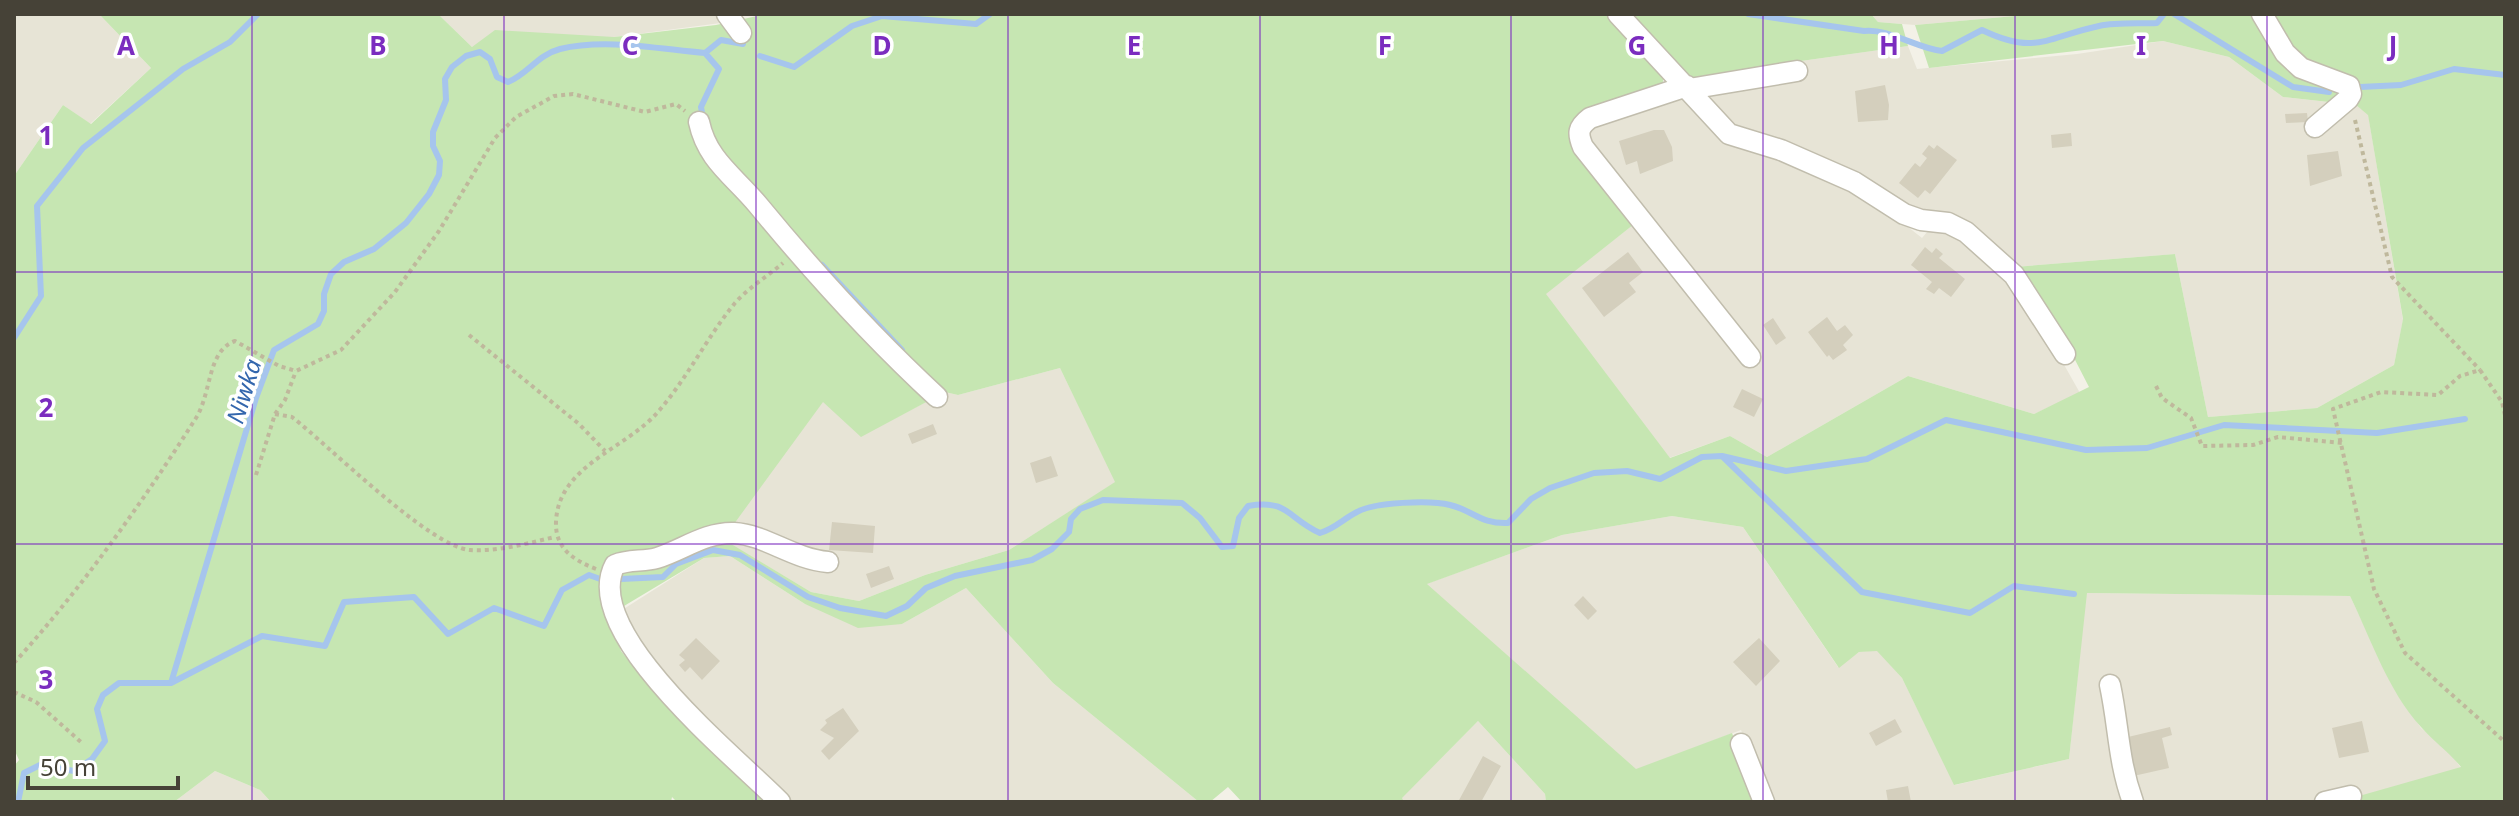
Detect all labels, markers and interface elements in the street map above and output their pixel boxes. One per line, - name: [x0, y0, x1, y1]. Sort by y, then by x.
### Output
- text: A: [117, 27, 135, 63]
- text: B: [369, 27, 387, 63]
- text: C: [622, 27, 638, 63]
- text: D: [872, 27, 892, 63]
- text: E: [1127, 27, 1141, 63]
- text: F: [1378, 27, 1392, 63]
- text: G: [1628, 27, 1646, 63]
- text: H: [1879, 27, 1899, 63]
- text: I: [2136, 27, 2146, 63]
- text: J: [2387, 27, 2397, 63]
- text: 1: [39, 117, 53, 153]
- water label: Niwka: [218, 354, 269, 427]
- text: 2: [39, 389, 54, 425]
- text: 3: [39, 661, 53, 697]
- scale bar: [28, 740, 178, 790]
- text: 50 m: [40, 750, 96, 783]

